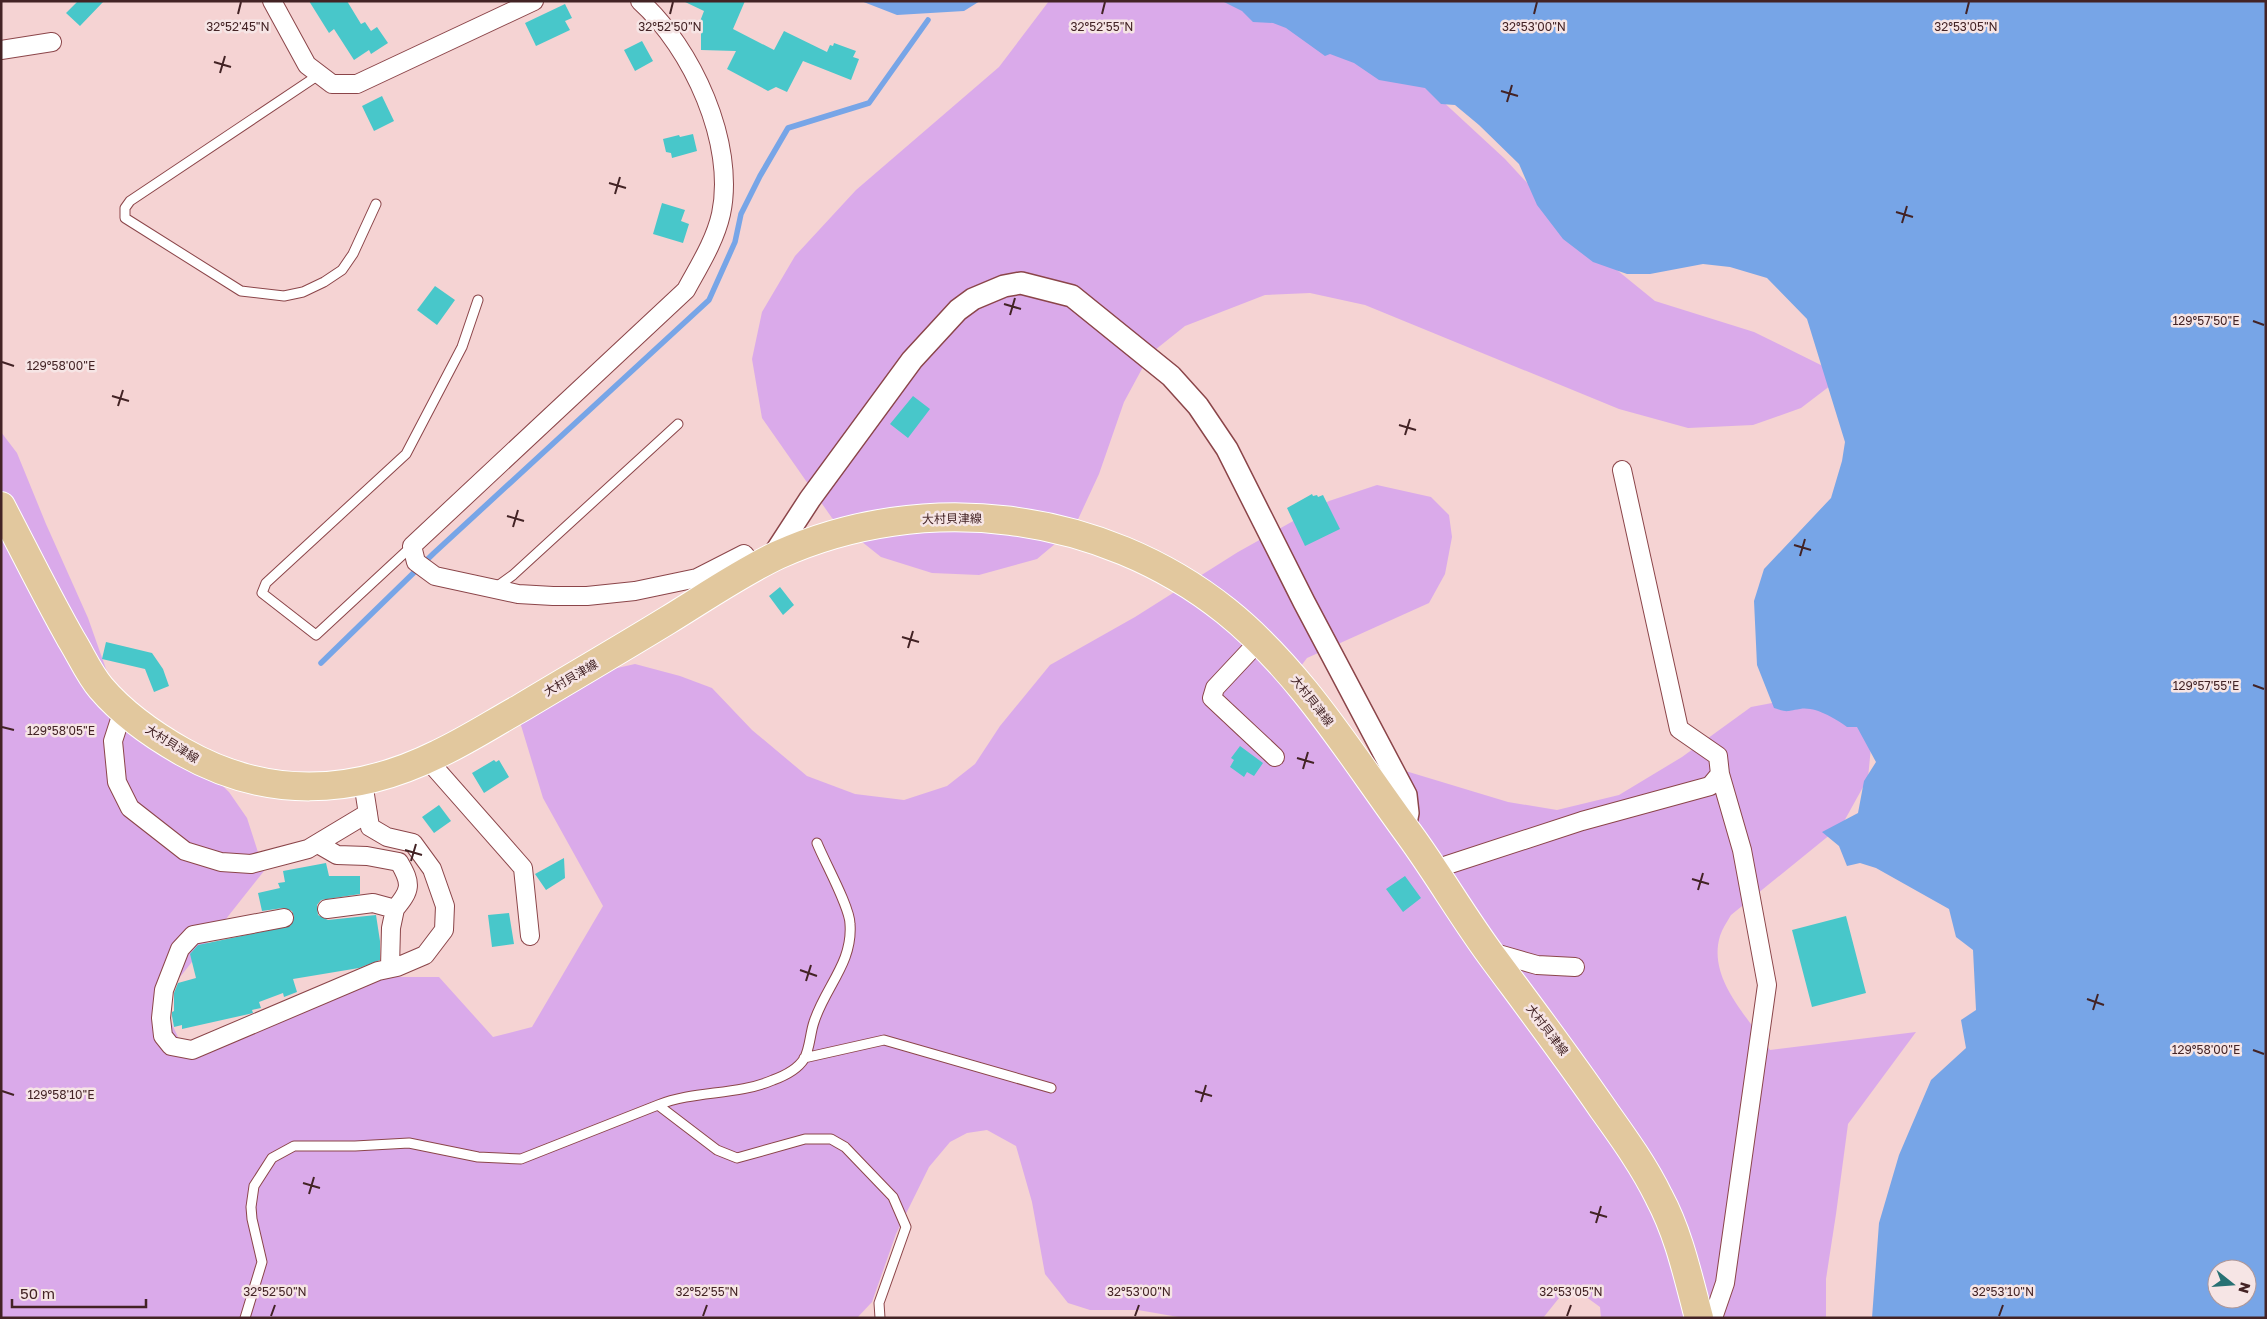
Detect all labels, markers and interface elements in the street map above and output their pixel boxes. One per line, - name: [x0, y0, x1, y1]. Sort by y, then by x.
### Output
- text: 32°52'45"N: [206, 19, 270, 34]
- text: 32°52'50"N: [638, 19, 702, 34]
- text: 32°52'55"N: [1071, 19, 1133, 34]
- text: 32°53'00"N: [1502, 19, 1566, 34]
- text: 32°53'05"N: [1934, 19, 1998, 34]
- text: 129°57'50"E: [2172, 313, 2240, 328]
- text: 129°58'00"E: [27, 358, 95, 373]
- street label: 大村貝津線: [922, 510, 982, 527]
- street label: 大村貝津線: [541, 656, 600, 699]
- street label: 大村貝津線: [1288, 672, 1337, 729]
- text: 129°57'55"E: [2173, 678, 2239, 693]
- street label: 大村貝津線: [143, 721, 202, 766]
- text: 129°58'05"E: [27, 723, 95, 738]
- street label: 大村貝津線: [1523, 1001, 1571, 1058]
- text: 129°58'00"E: [2172, 1042, 2240, 1057]
- text: 129°58'10"E: [28, 1087, 94, 1102]
- north arrow: [2207, 1259, 2257, 1309]
- scale bar: [12, 1276, 146, 1308]
- text: N: [2235, 1280, 2255, 1296]
- text: 50 m: [20, 1284, 55, 1302]
- text: 32°52'50"N: [243, 1284, 307, 1299]
- text: 32°52'55"N: [676, 1284, 738, 1299]
- text: 32°53'00"N: [1107, 1284, 1171, 1299]
- text: 32°53'05"N: [1539, 1284, 1603, 1299]
- text: 32°53'10"N: [1972, 1284, 2034, 1299]

